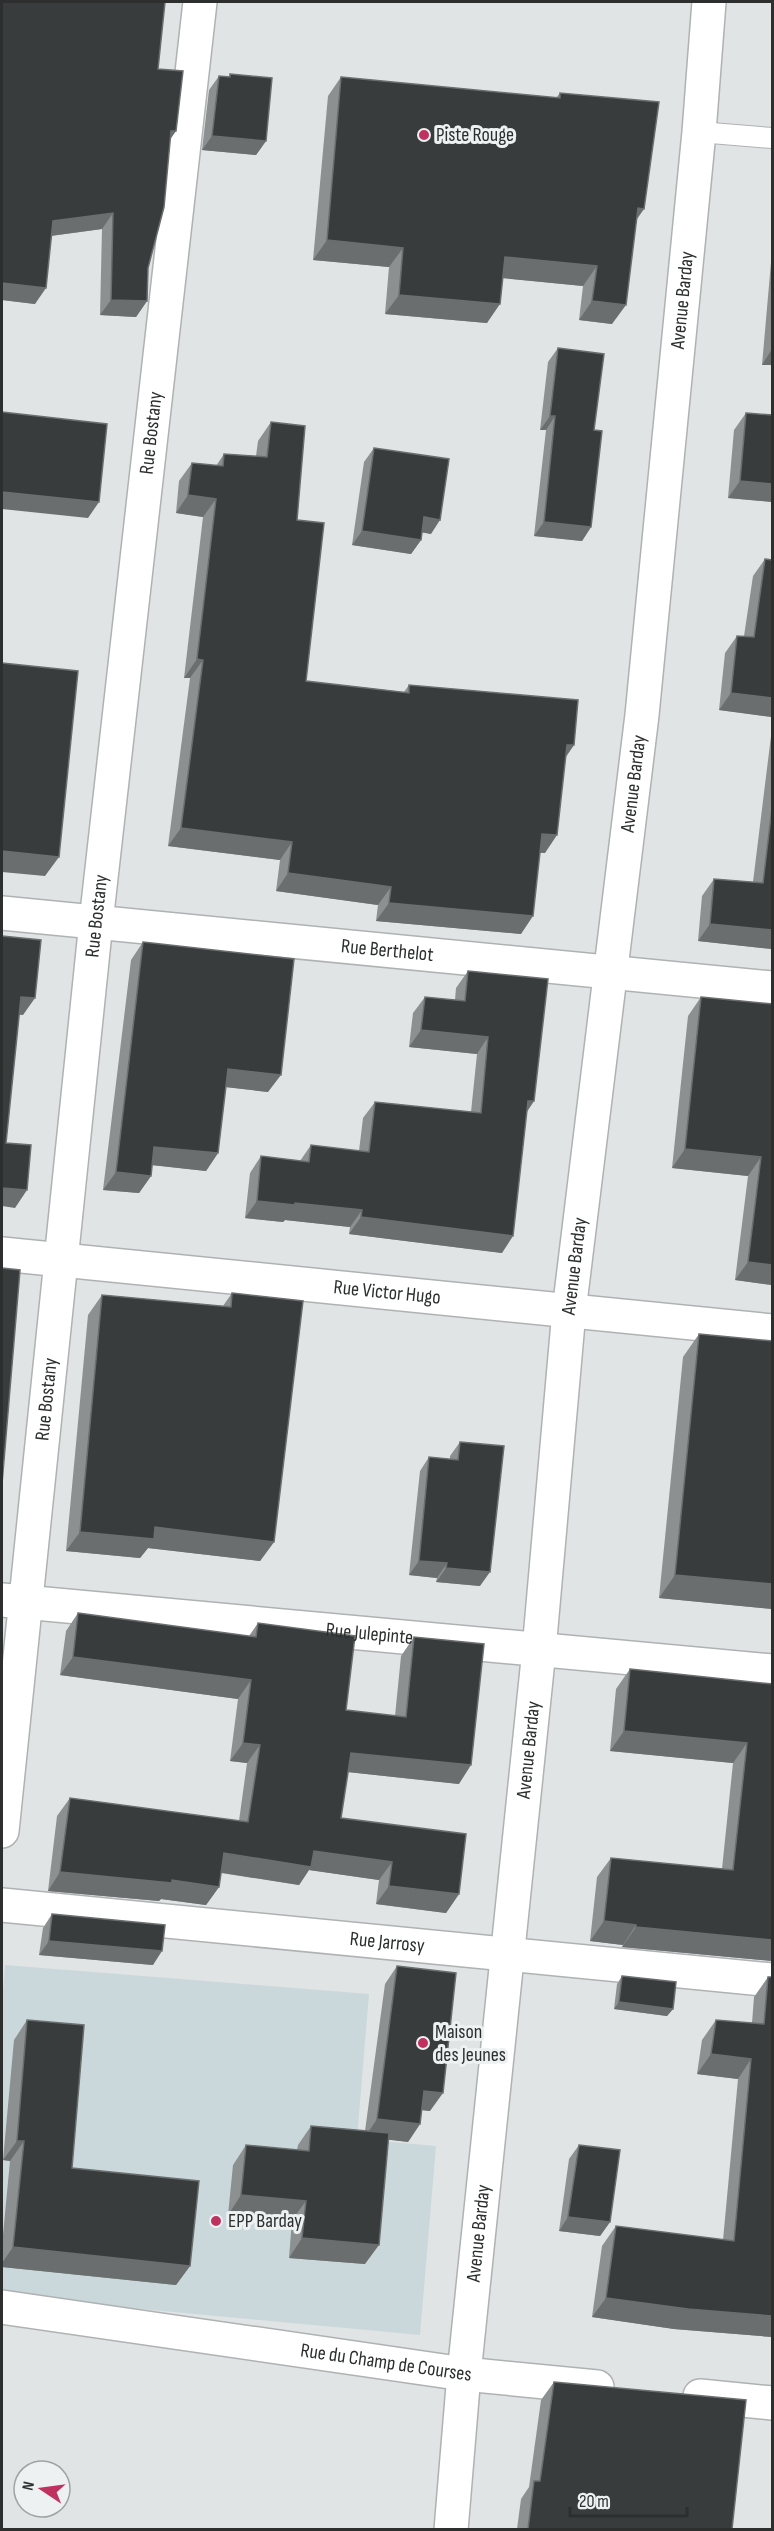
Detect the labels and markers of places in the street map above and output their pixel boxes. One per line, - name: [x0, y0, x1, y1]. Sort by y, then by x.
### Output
- place label: Piste Rouge: [436, 123, 514, 147]
- marker: Piste Rouge: [417, 128, 431, 142]
- place label: Maison des Jeunes: [435, 2020, 506, 2067]
- marker: Maison des Jeunes: [416, 2036, 430, 2050]
- place label: EPP Barday: [228, 2209, 302, 2233]
- marker: EPP Barday: [209, 2214, 223, 2228]

